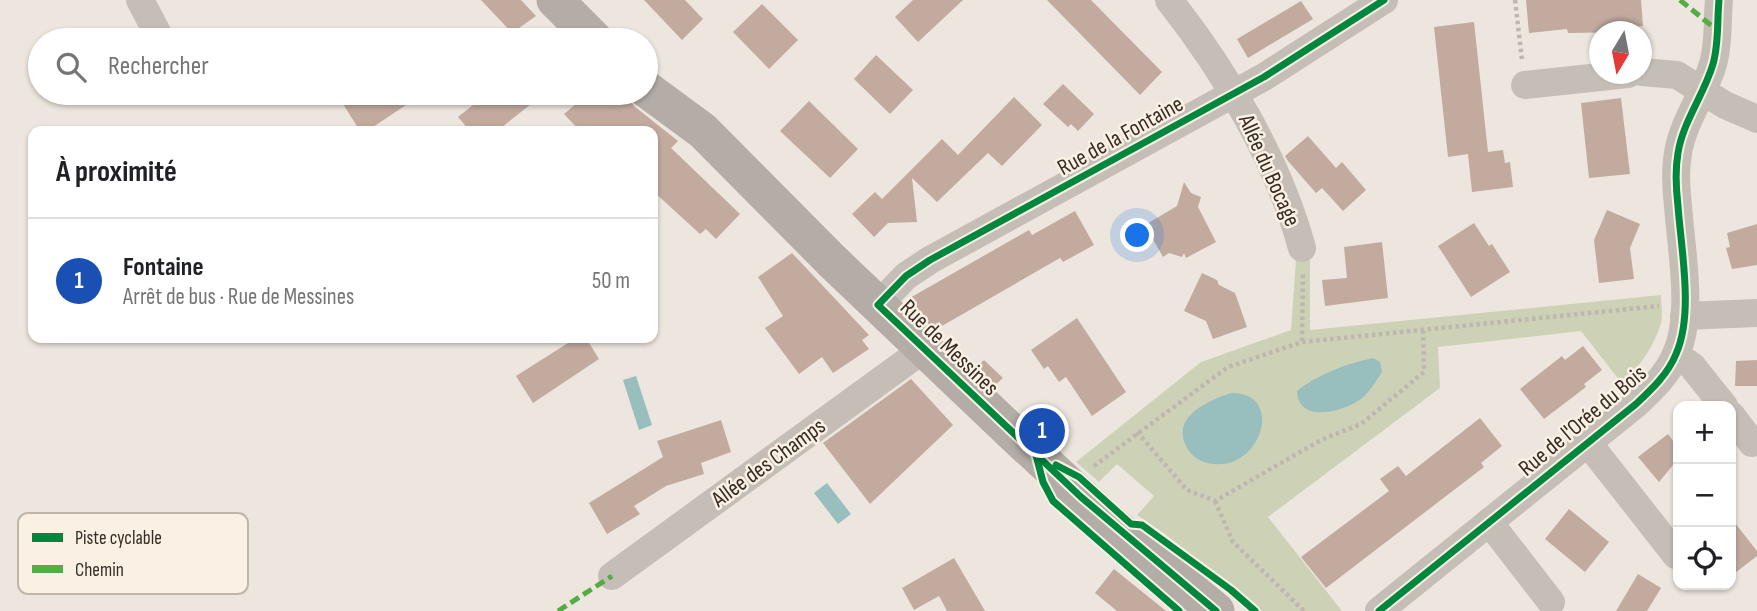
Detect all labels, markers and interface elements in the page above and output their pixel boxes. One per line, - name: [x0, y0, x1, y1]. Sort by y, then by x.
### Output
- north arrow: [1589, 21, 1652, 84]
- search box: [28, 28, 658, 105]
- icon: search: [52, 48, 90, 86]
- text: Rechercher: [108, 51, 209, 82]
- street label: Rue de la Fontaine: [1053, 90, 1188, 182]
- street label: Allée du Bocage: [1232, 109, 1306, 231]
- text: À proximité: [56, 154, 177, 190]
- your location: [1120, 218, 1154, 252]
- text: Fontaine: [123, 252, 203, 283]
- text: 1: [74, 267, 84, 295]
- text: 50 m: [592, 267, 630, 295]
- text: Arrêt de bus · Rue de Messines: [123, 283, 354, 311]
- street label: Rue de Messines: [894, 294, 1005, 402]
- street label: Rue de l'Orée du Bois: [1513, 359, 1652, 482]
- map controls: [1673, 401, 1736, 590]
- button: +: [1673, 401, 1736, 464]
- pin: 1: [1019, 405, 1065, 457]
- street label: Allée des Champs: [705, 412, 831, 514]
- button: −: [1673, 464, 1736, 527]
- legend: [18, 513, 248, 594]
- text: Piste cyclable: [75, 527, 162, 550]
- button: locate: [1673, 527, 1736, 590]
- text: Chemin: [75, 559, 124, 582]

